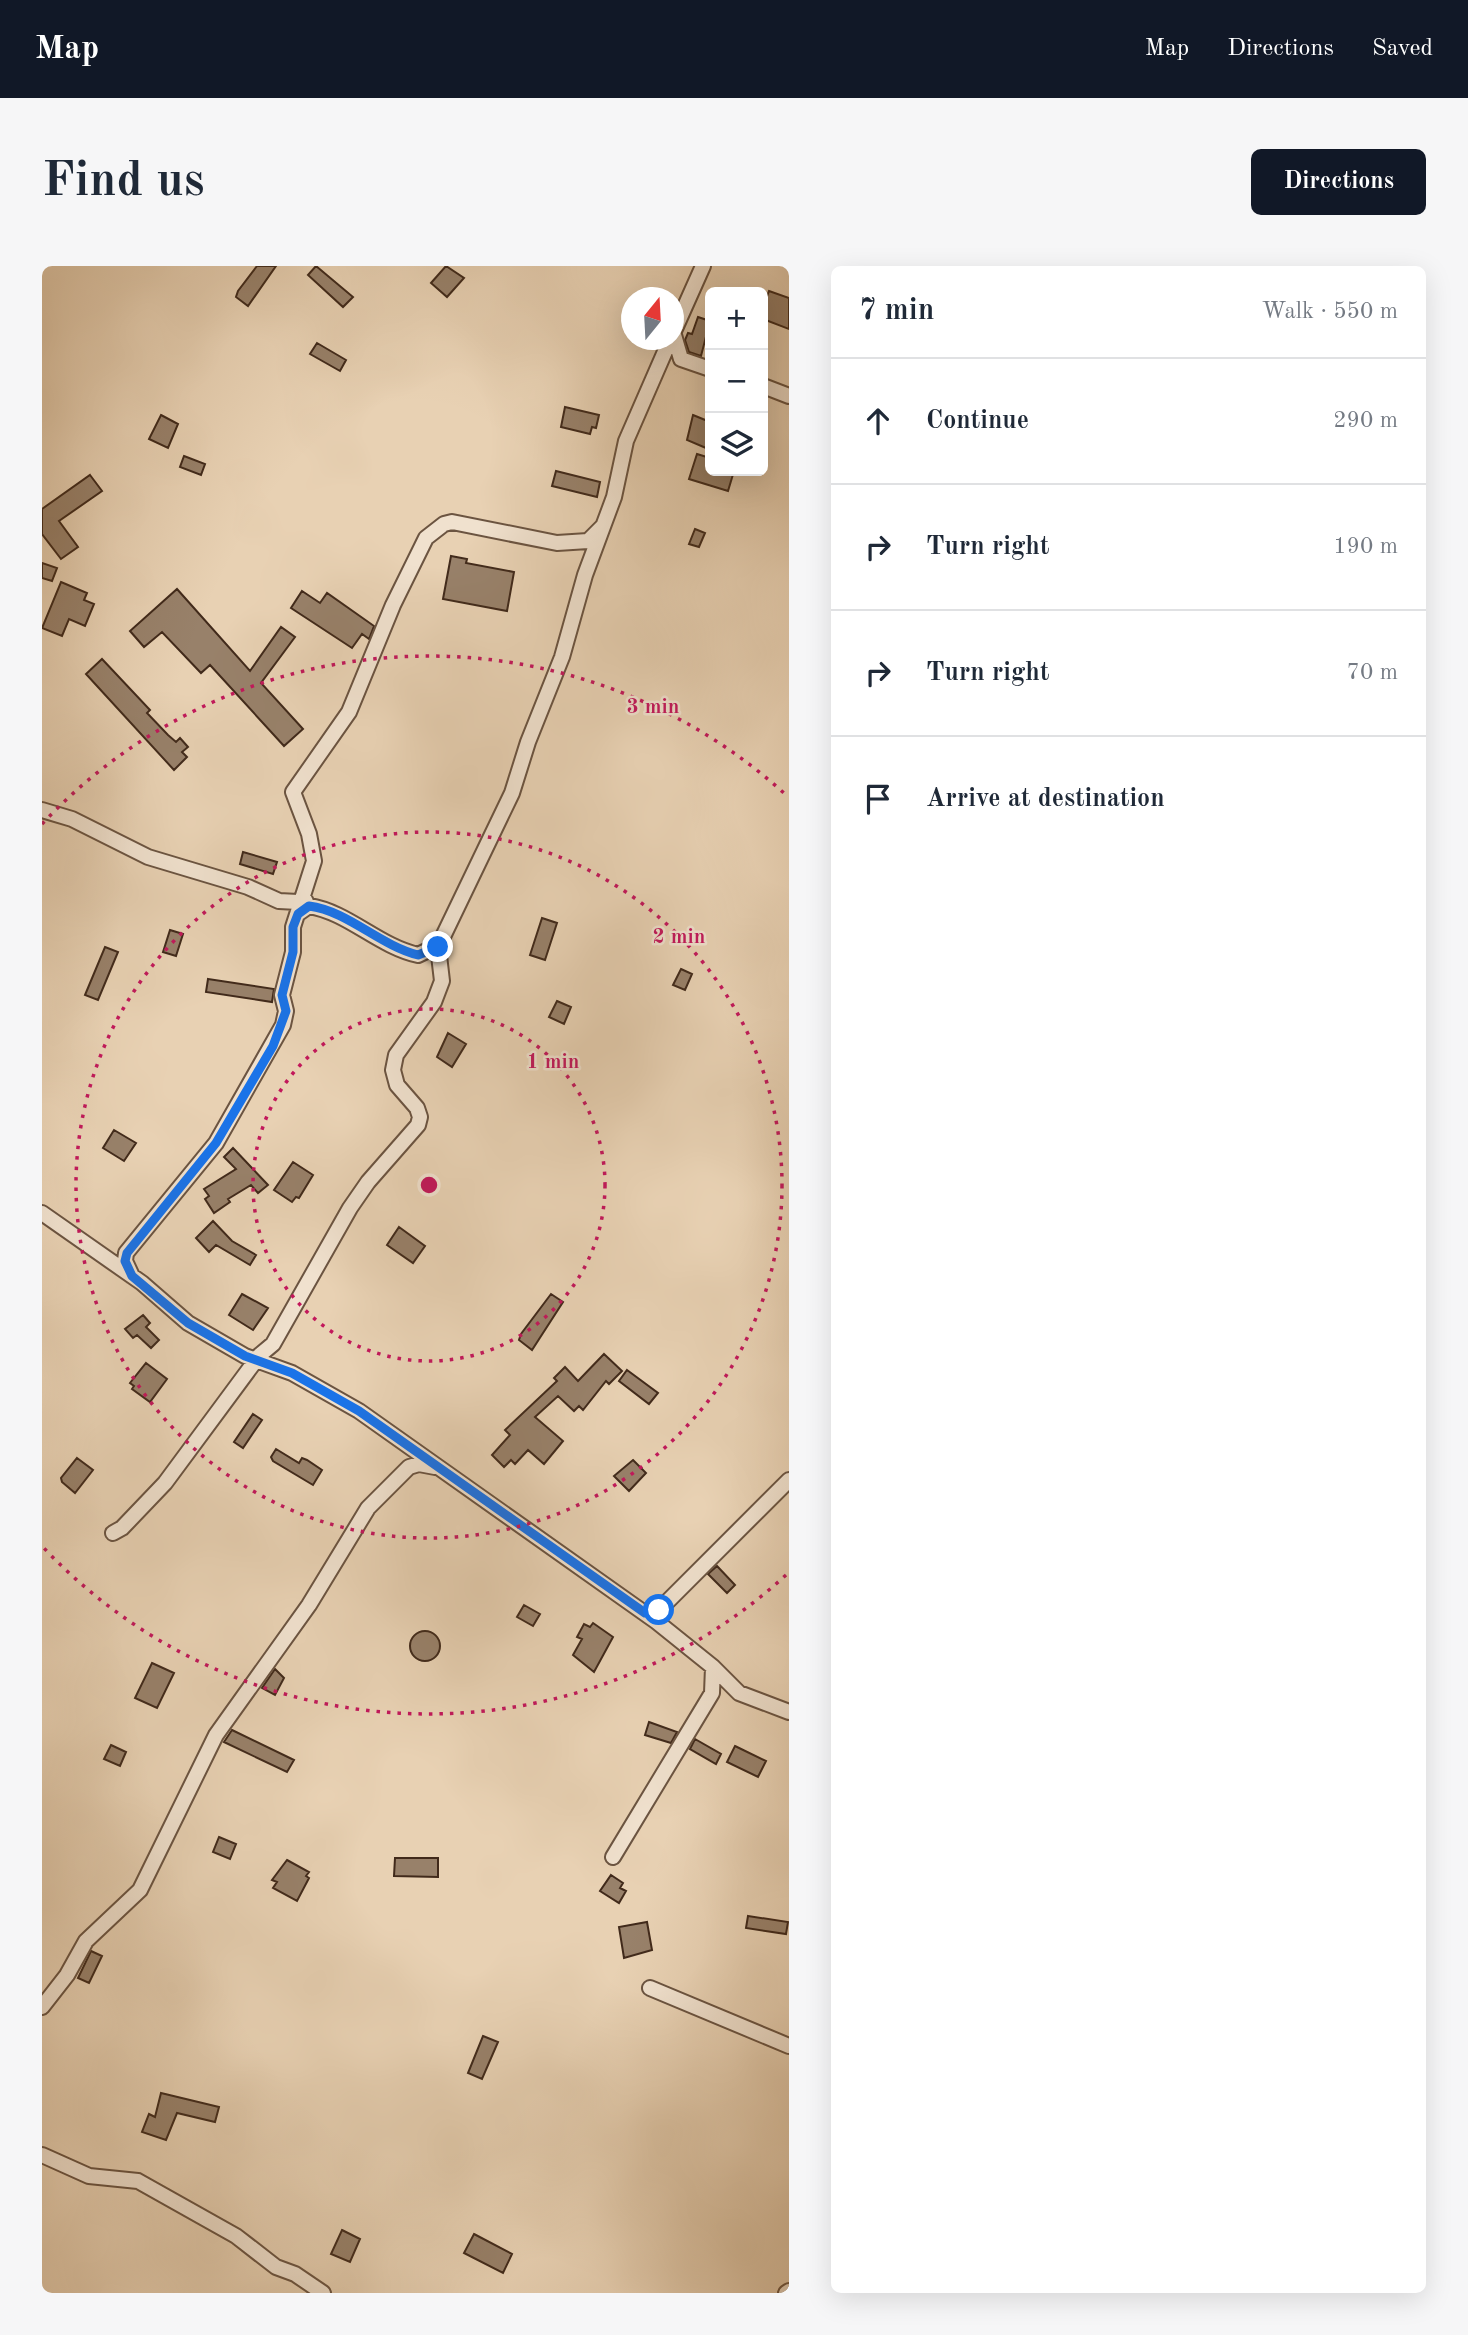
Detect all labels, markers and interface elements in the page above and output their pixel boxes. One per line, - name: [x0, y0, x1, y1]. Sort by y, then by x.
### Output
- text: Map: [35, 33, 99, 66]
- text: Map: [1145, 37, 1189, 61]
- text: Directions: [1227, 37, 1334, 61]
- text: Saved: [1372, 37, 1433, 61]
- button: Directions: [1251, 149, 1426, 215]
- text: Find us: [42, 158, 205, 207]
- north arrow: [621, 287, 684, 350]
- map controls: [705, 287, 768, 476]
- button: +: [705, 287, 768, 350]
- text: 7 min: [859, 296, 934, 326]
- text: Walk · 550 m: [1262, 300, 1398, 323]
- button: −: [705, 350, 768, 413]
- icon: ahead: [859, 402, 897, 440]
- text: Continue: [926, 408, 1029, 434]
- text: 290 m: [1333, 409, 1398, 432]
- button: layers: [705, 413, 768, 476]
- icon: right: [859, 528, 897, 566]
- text: Turn right: [926, 534, 1049, 560]
- text: 190 m: [1333, 535, 1398, 558]
- icon: right: [859, 654, 897, 692]
- text: Turn right: [926, 660, 1049, 686]
- text: 70 m: [1347, 661, 1398, 684]
- text: 3 min: [627, 697, 679, 718]
- icon: arrive: [859, 780, 897, 818]
- text: Arrive at destination: [926, 786, 1165, 812]
- text: 2 min: [653, 927, 705, 948]
- route end: [422, 931, 453, 962]
- text: 1 min: [527, 1052, 579, 1073]
- centre of rings: [417, 1173, 441, 1197]
- route start: [643, 1594, 674, 1625]

